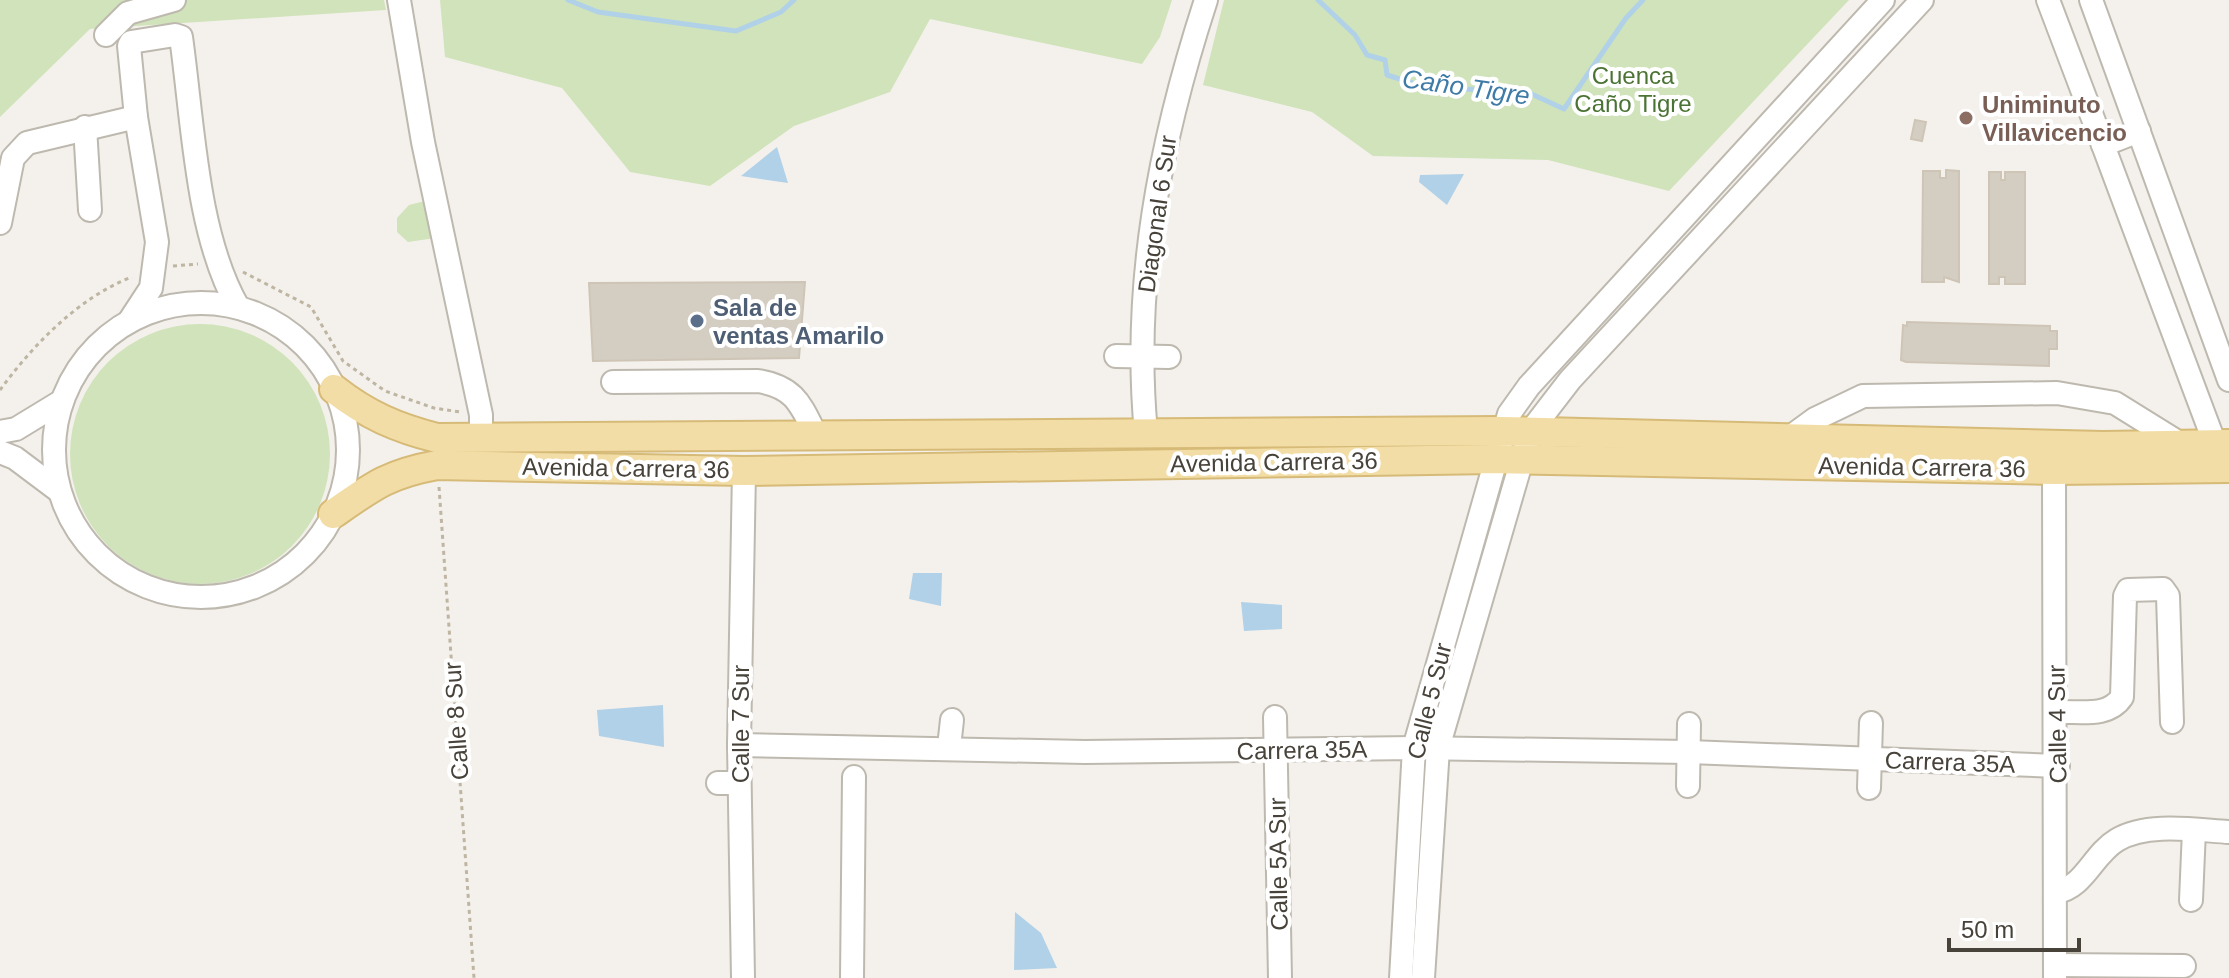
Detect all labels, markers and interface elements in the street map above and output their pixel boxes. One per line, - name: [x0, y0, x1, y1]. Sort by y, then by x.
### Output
- park label: Cuenca Caño Tigre: [1574, 62, 1692, 117]
- water label: Caño Tigre: [1400, 63, 1532, 111]
- place label: Uniminuto Villavicencio: [1982, 91, 2127, 146]
- marker: Uniminuto Villavicencio: [1957, 109, 1975, 127]
- street label: Diagonal 6 Sur: [1133, 134, 1181, 294]
- place label: Sala de ventas Amarilo: [713, 294, 884, 349]
- marker: Sala de ventas Amarilo: [688, 312, 706, 330]
- street label: Avenida Carrera 36: [1170, 447, 1378, 477]
- street label: Avenida Carrera 36: [1818, 452, 2026, 482]
- street label: Avenida Carrera 36: [522, 453, 730, 483]
- street label: Calle 5 Sur: [1402, 640, 1456, 762]
- street label: Calle 8 Sur: [438, 661, 474, 781]
- street label: Calle 4 Sur: [2042, 664, 2072, 784]
- street label: Calle 7 Sur: [727, 665, 754, 783]
- street label: Carrera 35A: [1236, 735, 1368, 765]
- street label: Carrera 35A: [1884, 746, 2016, 778]
- street label: Calle 5A Sur: [1263, 797, 1293, 931]
- scale bar: [1949, 902, 2079, 952]
- text: 50 m: [1961, 916, 2014, 943]

